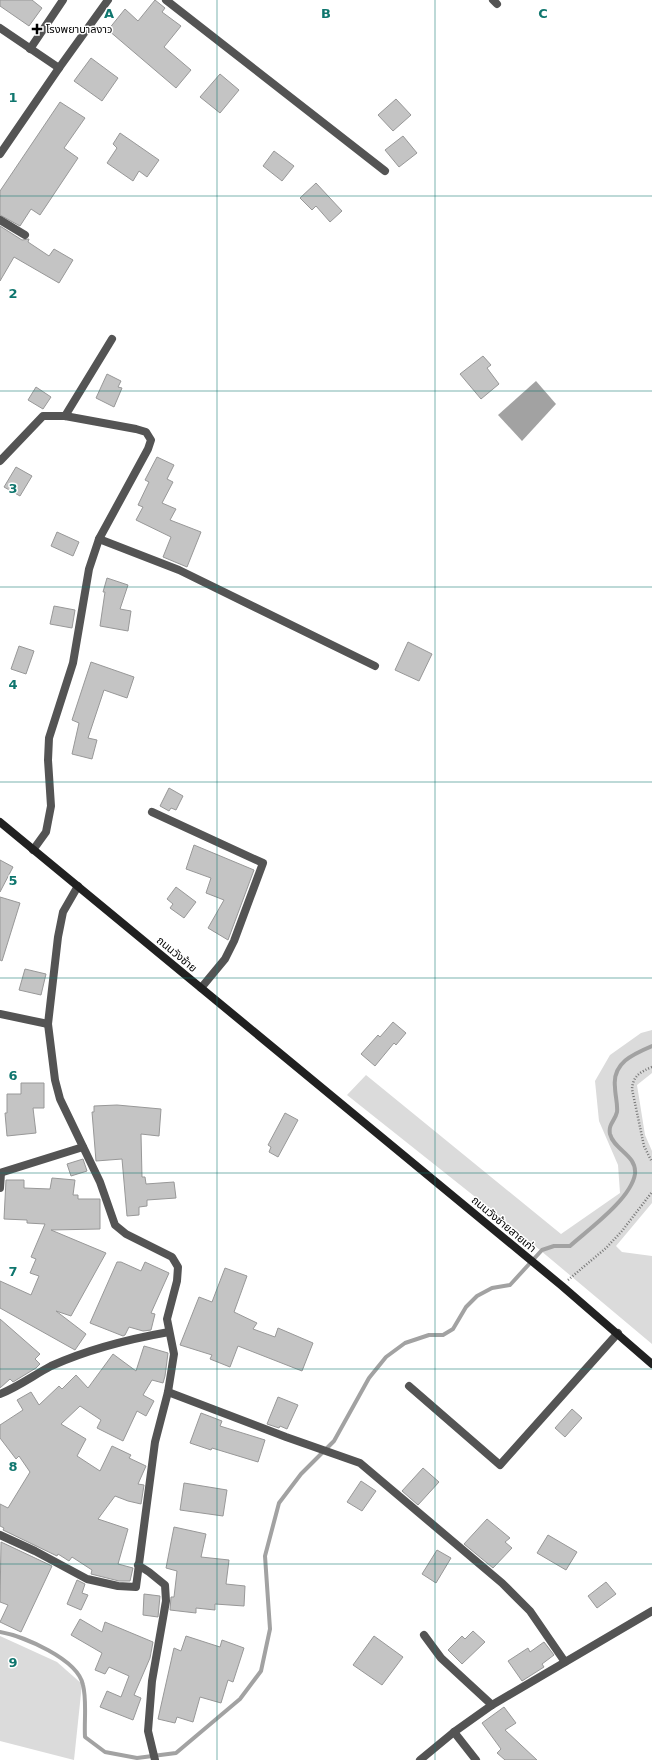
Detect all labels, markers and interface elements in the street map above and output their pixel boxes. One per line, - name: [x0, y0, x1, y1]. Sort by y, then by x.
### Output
- text: A: [104, 6, 114, 21]
- text: B: [321, 6, 331, 21]
- text: C: [538, 6, 548, 21]
- marker: โรงพยาบาลงาว: [31, 23, 43, 35]
- place label: โรงพยาบาลงาว: [46, 23, 112, 36]
- text: 1: [8, 90, 18, 105]
- text: 2: [8, 286, 18, 301]
- text: 3: [8, 481, 18, 496]
- text: 4: [8, 677, 18, 692]
- text: 5: [8, 873, 18, 888]
- street label: ถนนวังซ้าย: [154, 934, 199, 975]
- text: 6: [8, 1068, 18, 1083]
- street label: ถนนวังซ้ายสายเก่า: [469, 1194, 539, 1255]
- text: 7: [8, 1264, 18, 1279]
- text: 8: [8, 1459, 18, 1474]
- text: 9: [8, 1655, 18, 1670]

